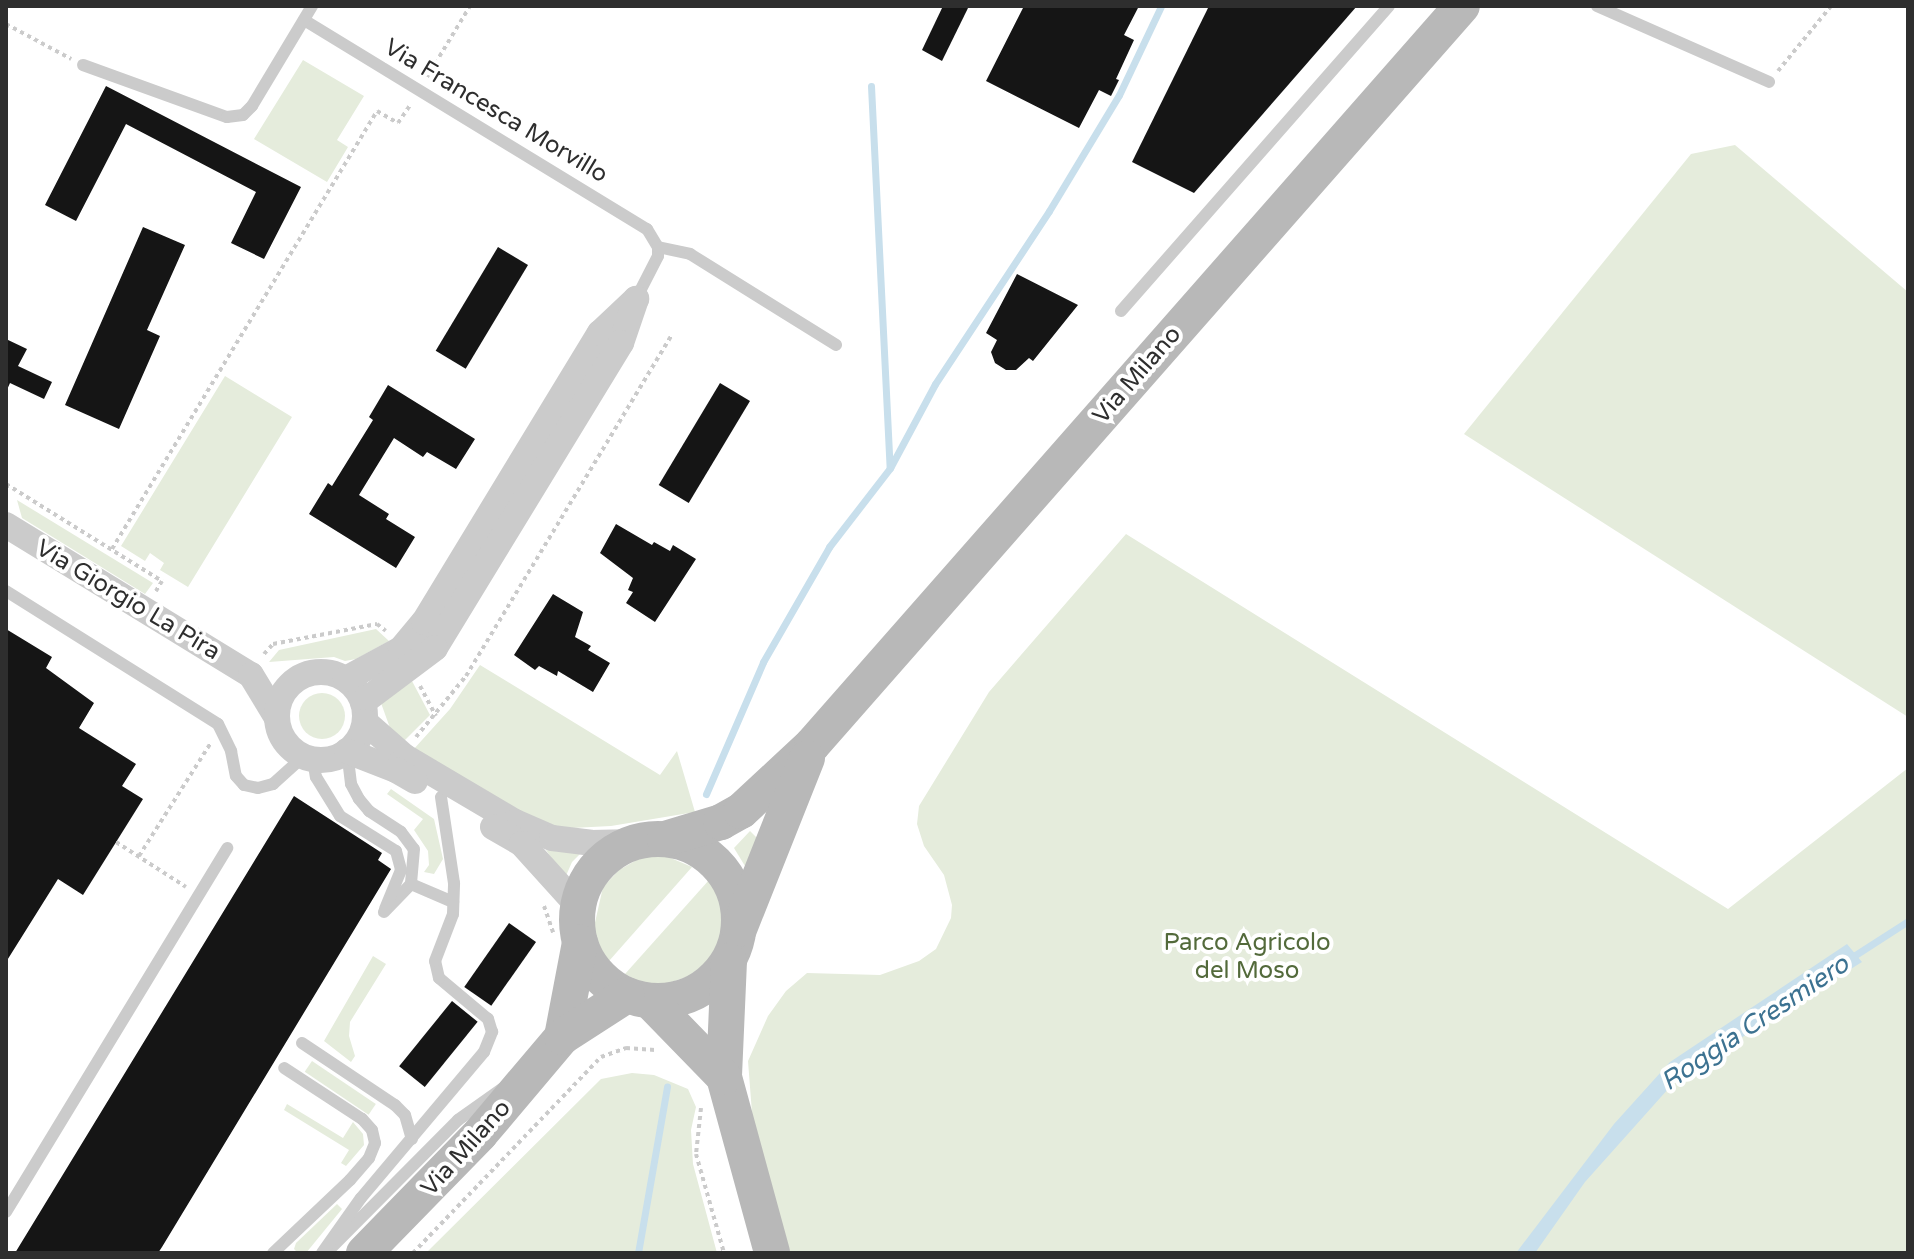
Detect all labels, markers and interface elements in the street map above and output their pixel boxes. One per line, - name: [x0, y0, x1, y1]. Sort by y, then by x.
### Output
- street label: Via Francesca Morvillo: [379, 33, 613, 189]
- street label: Via Milano: [1087, 320, 1187, 430]
- street label: Via Giorgio La Pira: [31, 534, 225, 666]
- park label: Parco Agricolo del Moso: [1163, 929, 1331, 985]
- water label: Roggia Cresmiero: [1655, 949, 1855, 1097]
- street label: Via Milano: [415, 1094, 517, 1202]

